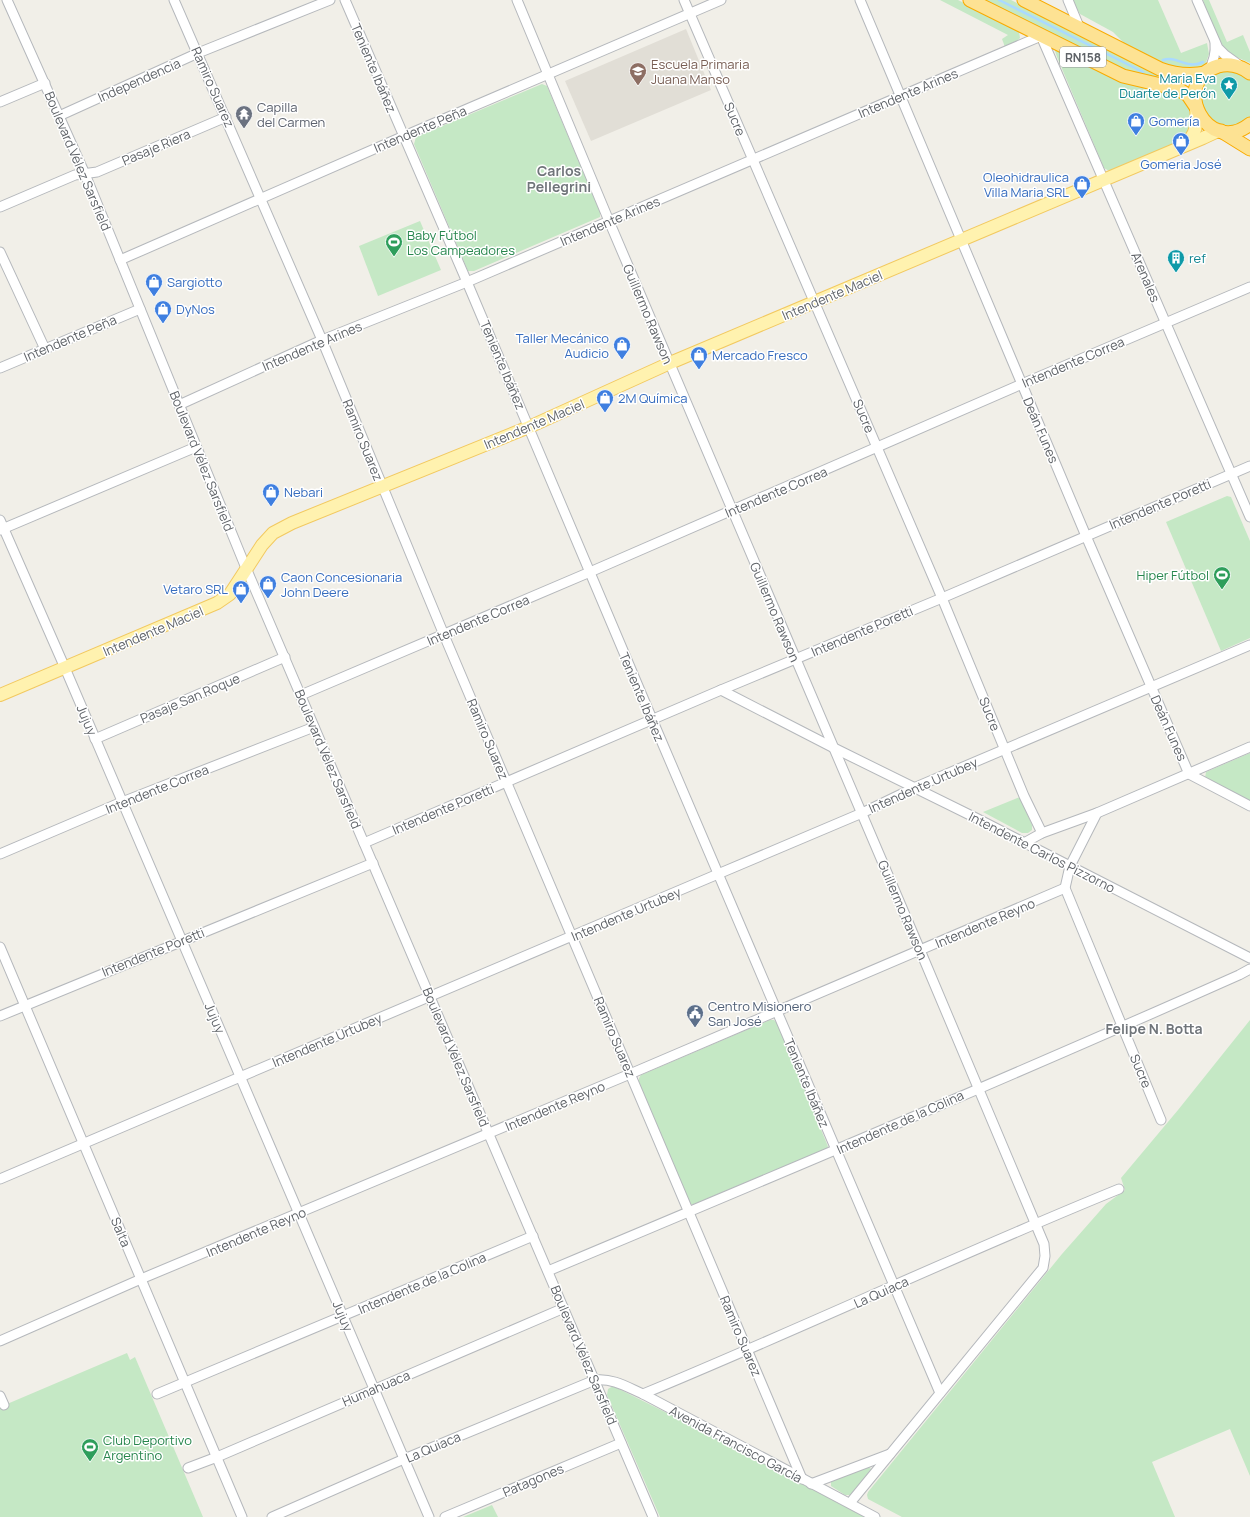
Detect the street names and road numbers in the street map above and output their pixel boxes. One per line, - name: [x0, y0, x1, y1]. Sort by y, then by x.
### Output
- street label: Teniente Ibáñez: [347, 21, 401, 115]
- street label: Ramiro Suarez: [187, 44, 239, 130]
- road number: RN158: [1060, 47, 1106, 67]
- street label: Independencia: [95, 54, 183, 106]
- street label: Intendente Arines: [855, 64, 961, 122]
- street label: Boulevard Vélez Sarsfield: [40, 89, 116, 233]
- street label: Sucre: [720, 99, 750, 139]
- street label: Intendente Peña: [371, 101, 469, 157]
- street label: Pasaje Riera: [119, 124, 193, 170]
- street label: Intendente Arines: [557, 192, 663, 250]
- street label: Arenales: [1127, 249, 1165, 305]
- street label: Guillermo Rawson: [619, 261, 677, 367]
- street label: Intendente Maciel: [779, 266, 885, 324]
- street label: Intendente Peña: [21, 310, 119, 366]
- street label: Intendente Arines: [259, 317, 365, 375]
- street label: Teniente Ibáñez: [476, 318, 530, 412]
- street label: Intendente Correa: [1019, 332, 1127, 392]
- street label: Boulevard Vélez Sarsfield: [166, 388, 238, 534]
- street label: Deán Funes: [1019, 394, 1063, 466]
- street label: Intendente Maciel: [481, 395, 587, 453]
- street label: Sucre: [849, 396, 879, 436]
- street label: Ramiro Suarez: [338, 397, 388, 483]
- street label: Intendente Correa: [722, 462, 830, 522]
- street label: Intendente Poretti: [1106, 474, 1214, 534]
- street label: Guillermo Rawson: [746, 559, 804, 665]
- street label: Intendente Correa: [424, 590, 532, 650]
- street label: Intendente Poretti: [808, 601, 916, 661]
- street label: Intendente Maciel: [100, 602, 206, 660]
- street label: Teniente Ibáñez: [615, 650, 669, 744]
- street label: Pasaje San Roque: [137, 669, 243, 727]
- street label: Boulevard Vélez Sarsfield: [290, 687, 366, 831]
- street label: Deán Funes: [1147, 692, 1192, 764]
- street label: Sucre: [975, 694, 1005, 734]
- street label: Ramiro Suarez: [463, 696, 513, 782]
- street label: Jujuy: [73, 702, 102, 738]
- street label: Intendente Urtubey: [866, 753, 980, 817]
- street label: Intendente Correa: [103, 760, 211, 818]
- street label: Intendente Poretti: [389, 779, 497, 839]
- street label: Intendente Carlos Pizzorno: [966, 807, 1119, 897]
- street label: Guillermo Rawson: [874, 857, 932, 963]
- street label: Intendente Urtubey: [568, 883, 684, 945]
- street label: Intendente Reyno: [932, 894, 1038, 952]
- street label: Intendente Poretti: [99, 923, 207, 981]
- street label: Boulevard Vélez Sarsfield: [418, 985, 494, 1129]
- street label: Ramiro Suarez: [590, 994, 640, 1080]
- street label: Jujuy: [201, 1000, 230, 1036]
- street label: Intendente Urtubey: [269, 1009, 385, 1071]
- street label: Teniente Ibáñez: [780, 1036, 834, 1130]
- street label: Sucre: [1126, 1051, 1156, 1091]
- street label: Intendente Reyno: [502, 1077, 608, 1135]
- street label: Intendente de la Colina: [834, 1086, 966, 1158]
- street label: Intendente Reyno: [203, 1203, 309, 1261]
- street label: Salta: [107, 1214, 135, 1250]
- street label: Intendente de la Colina: [355, 1248, 489, 1318]
- street label: La Quiaca: [851, 1272, 911, 1312]
- street label: Boulevard Vélez Sarsfield: [546, 1283, 622, 1427]
- street label: Ramiro Suarez: [716, 1293, 766, 1379]
- street label: Jujuy: [329, 1298, 358, 1334]
- street label: Humahuaca: [339, 1366, 413, 1410]
- street label: Avenida Francisco García: [666, 1401, 806, 1487]
- street label: La Quiaca: [403, 1427, 463, 1467]
- street label: Patagones: [500, 1459, 566, 1501]

